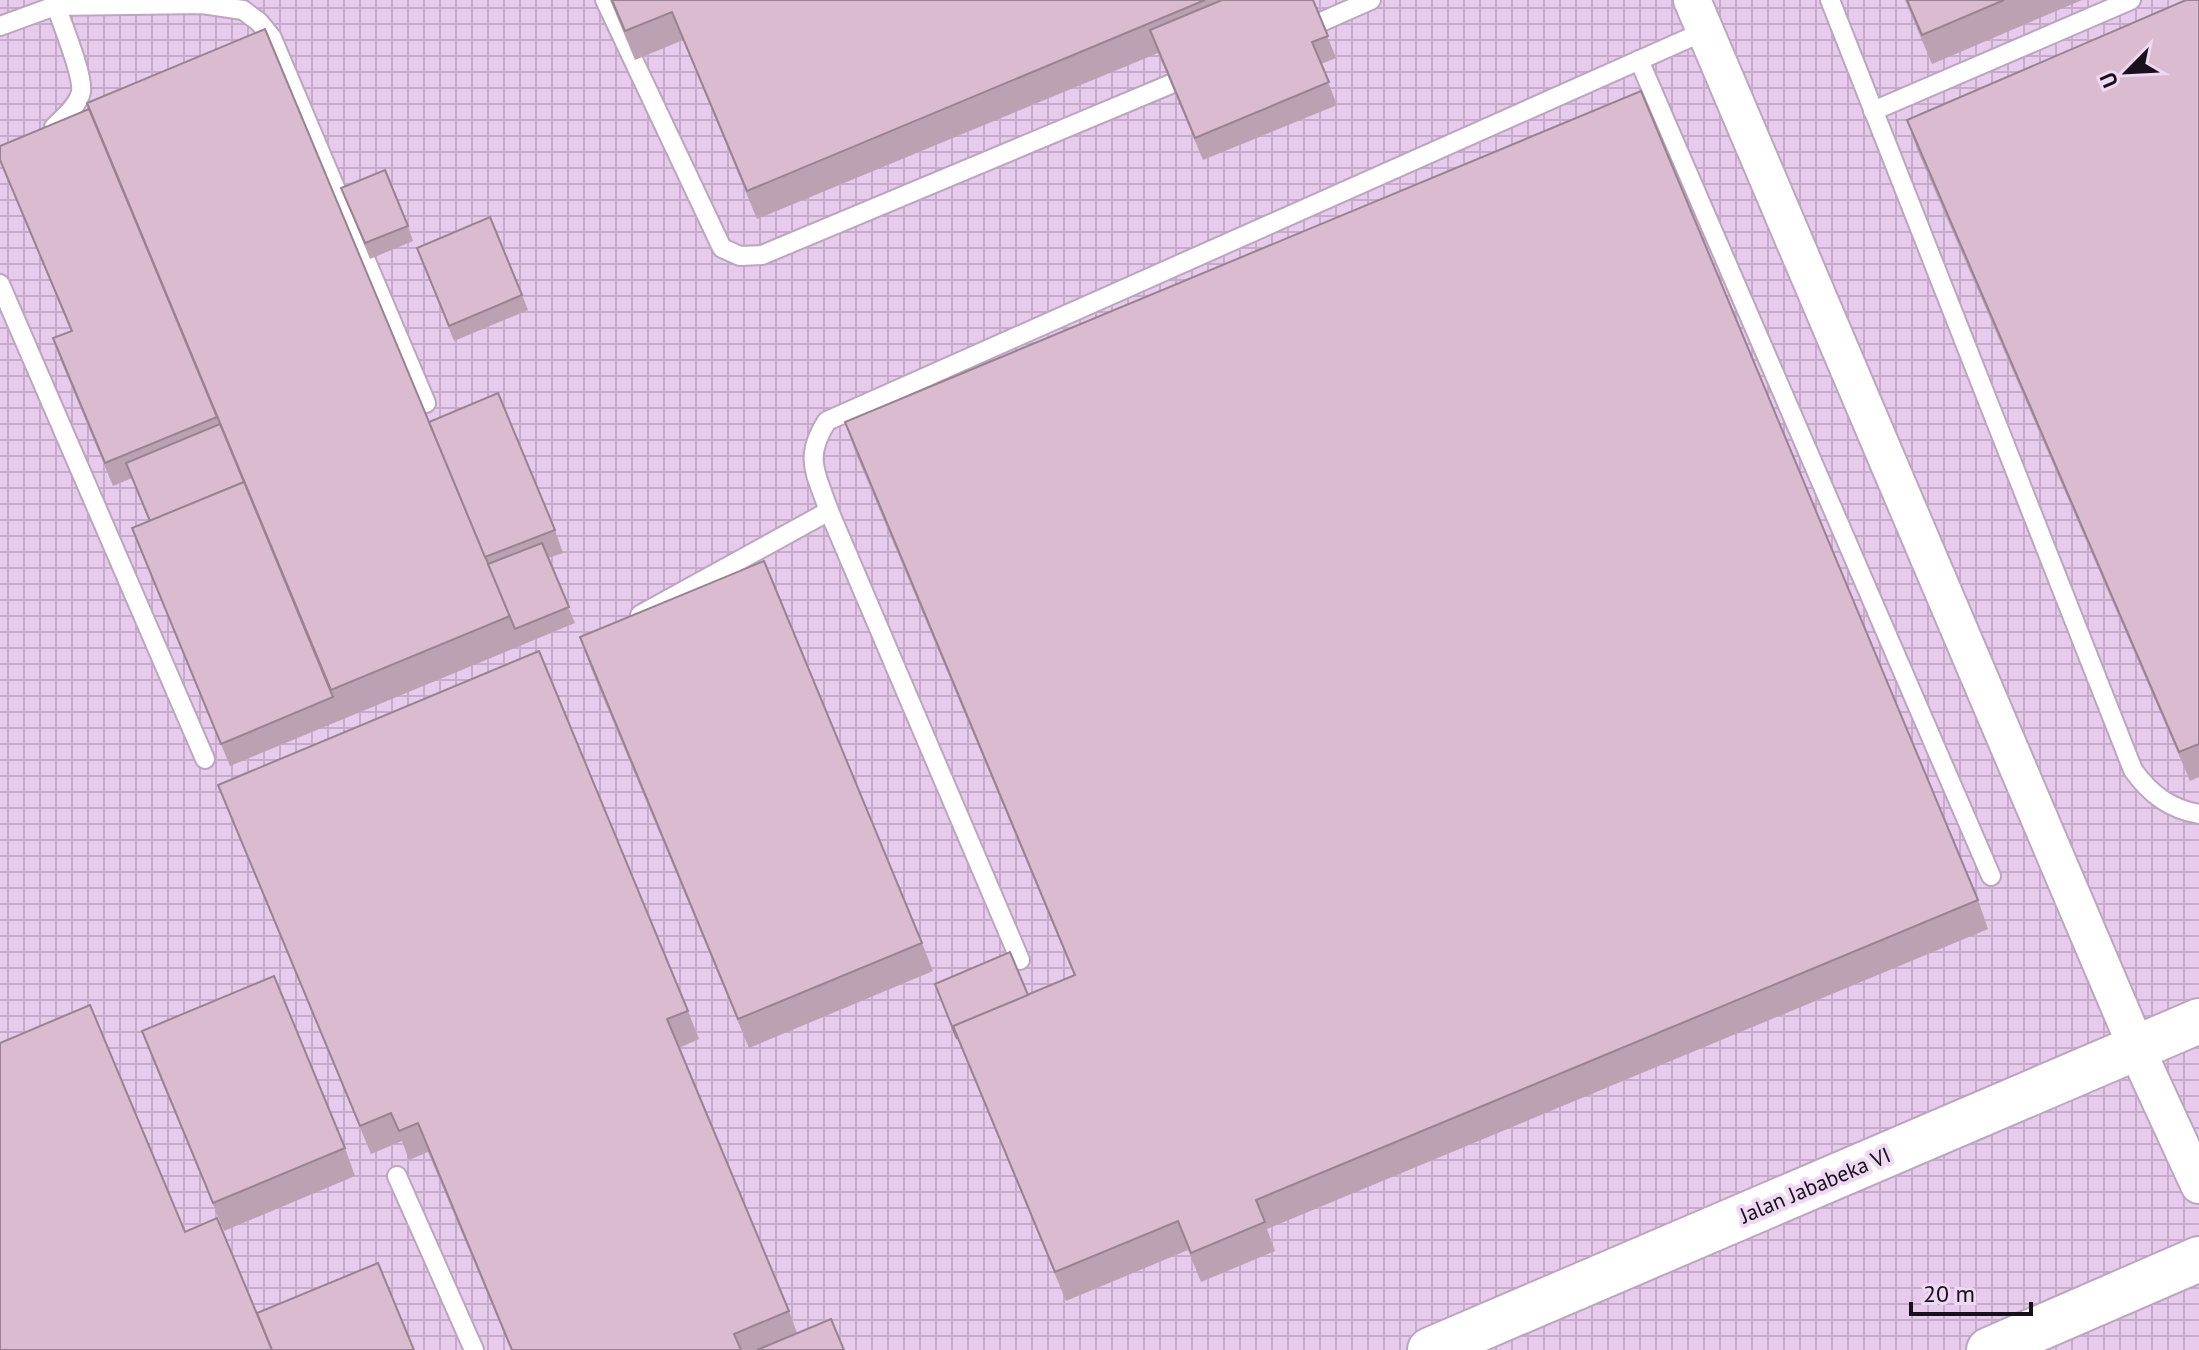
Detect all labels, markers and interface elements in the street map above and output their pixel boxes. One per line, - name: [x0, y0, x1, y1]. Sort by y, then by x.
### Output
- north arrow: [2087, 32, 2167, 112]
- text: U: [2093, 68, 2124, 92]
- street label: Jalan Jababeka VI: [1734, 1141, 1895, 1230]
- scale bar: [1911, 1266, 2031, 1316]
- text: 20 m: [1923, 1278, 1975, 1309]

